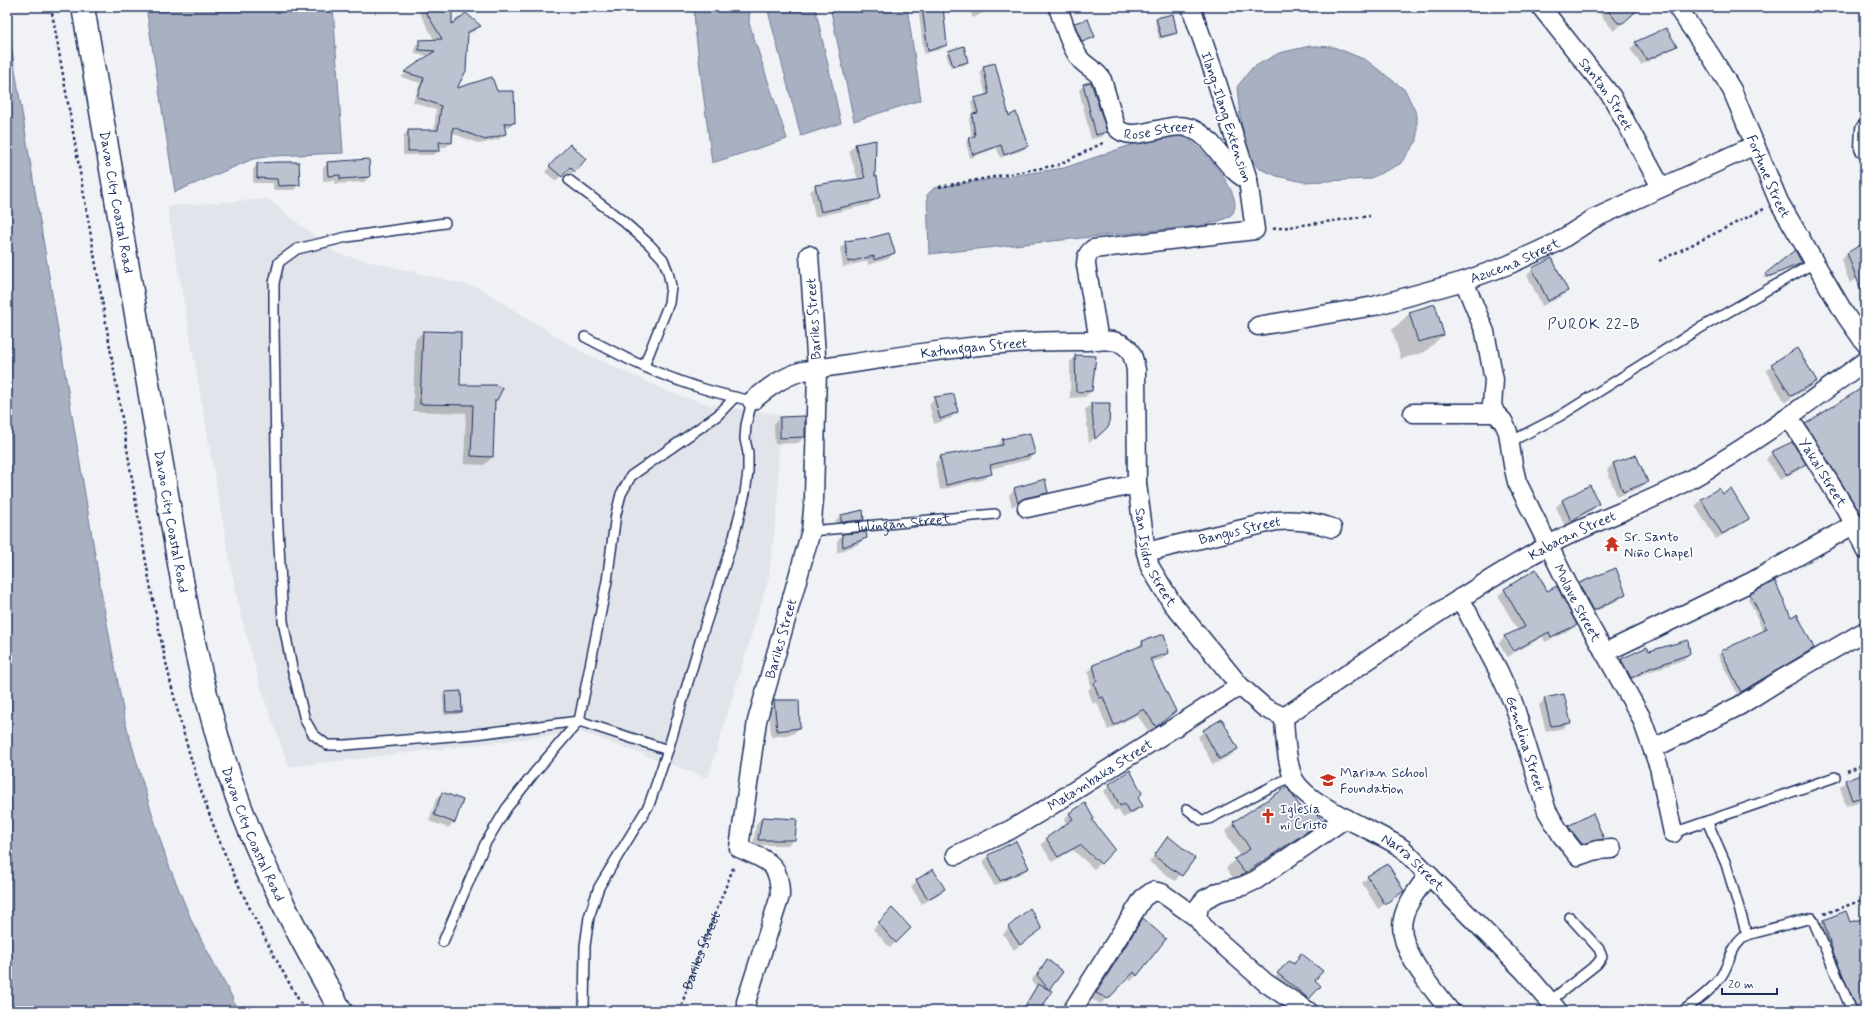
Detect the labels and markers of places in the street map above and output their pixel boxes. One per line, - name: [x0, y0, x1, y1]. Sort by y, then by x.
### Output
- place label: Sr. Santo Niño Chapel: [1624, 528, 1693, 562]
- temple icon: Sr. Santo Niño Chapel: [1603, 535, 1621, 553]
- place label: Marian School Foundation: [1340, 764, 1428, 798]
- school or university icon: Marian School Foundation: [1319, 771, 1337, 789]
- place label: Iglesia ni Cristo: [1280, 800, 1327, 834]
- church icon: Iglesia ni Cristo: [1259, 807, 1277, 825]

